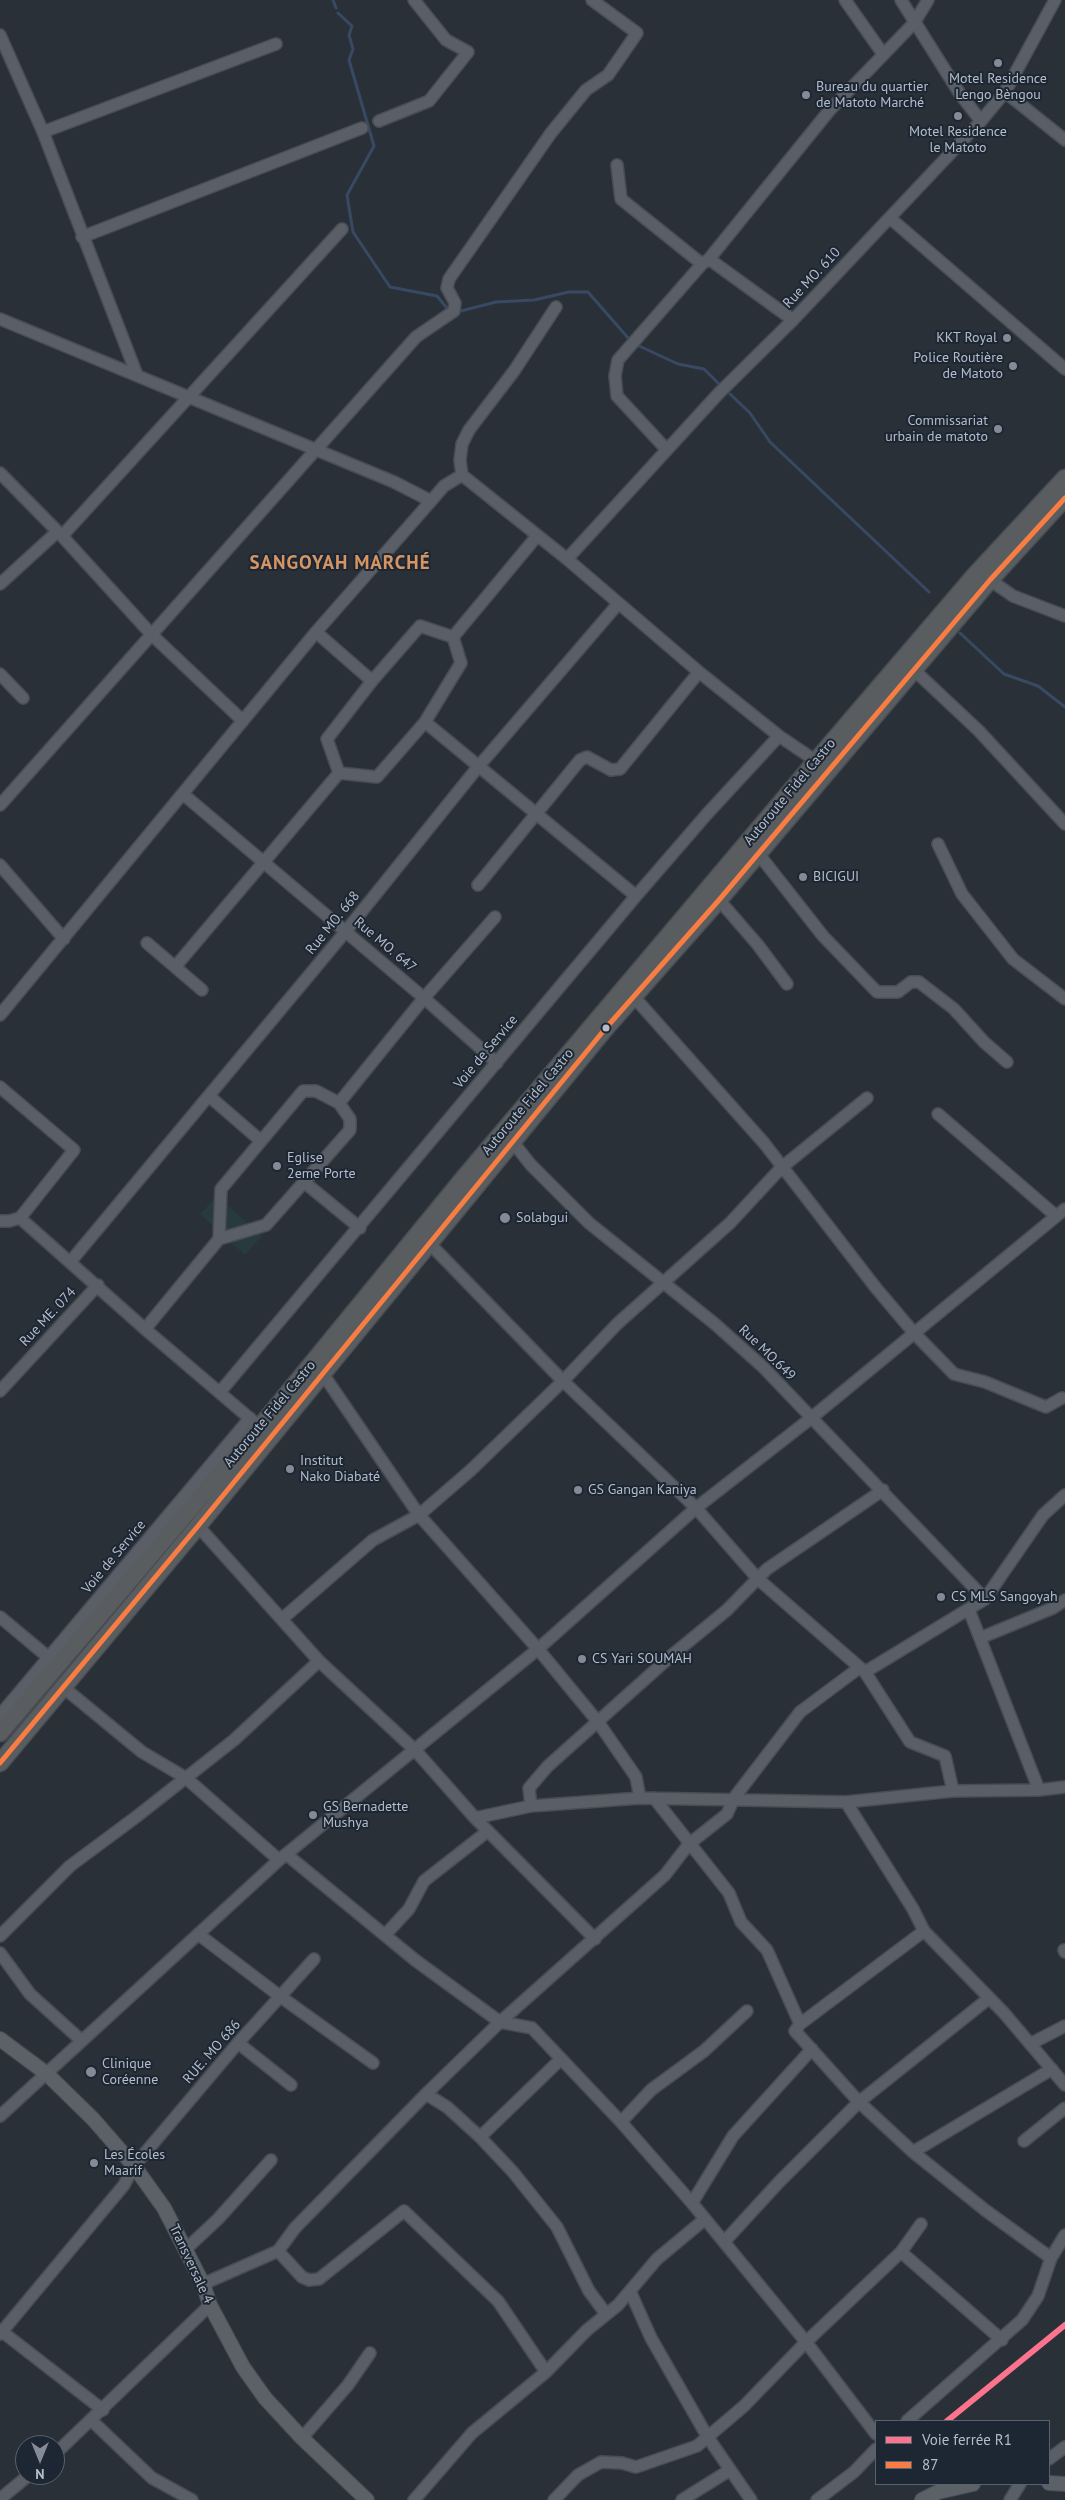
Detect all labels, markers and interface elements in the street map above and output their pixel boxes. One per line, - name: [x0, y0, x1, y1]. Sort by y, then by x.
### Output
- marker: Motel Residence Lengo Bèngou: [992, 57, 1004, 69]
- place label: Motel Residence Lengo Bèngou: [949, 71, 1047, 104]
- place label: Bureau du quartier de Matoto Marché: [816, 79, 928, 111]
- marker: Bureau du quartier de Matoto Marché: [800, 89, 812, 101]
- marker: Motel Residence le Matoto: [952, 110, 964, 122]
- place label: Motel Residence le Matoto: [909, 124, 1007, 156]
- street label: Rue MO. 610: [780, 244, 844, 312]
- place label: KKT Royal: [936, 330, 997, 346]
- marker: KKT Royal: [1001, 332, 1013, 344]
- place label: Police Routière de Matoto: [913, 350, 1003, 382]
- marker: Police Routière de Matoto: [1007, 360, 1019, 372]
- place label: Commissariat urbain de matoto: [885, 413, 988, 446]
- marker: Commissariat urbain de matoto: [992, 423, 1004, 435]
- district label: SANGOYAH MARCHÉ: [248, 553, 432, 575]
- street label: Autoroute Fidel Castro: [740, 735, 840, 849]
- place label: BICIGUI: [813, 869, 859, 885]
- marker: BICIGUI: [797, 871, 809, 883]
- street label: Rue MO. 668: [302, 888, 364, 958]
- street label: Rue MO. 647: [350, 914, 420, 976]
- street label: Voie de Service: [450, 1012, 522, 1092]
- unlabelled marker: [601, 1023, 611, 1033]
- street label: Autoroute Fidel Castro: [478, 1045, 578, 1159]
- place label: Eglise 2eme Porte: [287, 1150, 356, 1182]
- marker: Eglise 2eme Porte: [271, 1160, 283, 1172]
- place label: Solabgui: [516, 1210, 568, 1226]
- marker: Solabgui: [498, 1211, 512, 1225]
- street label: Rue ME. 074: [16, 1284, 80, 1350]
- street label: Rue MO.649: [735, 1322, 799, 1384]
- street label: Autoroute Fidel Castro: [220, 1357, 320, 1471]
- place label: Institut Nako Diabaté: [300, 1453, 380, 1485]
- marker: Institut Nako Diabaté: [284, 1463, 296, 1475]
- place label: GS Gangan Kaniya: [588, 1482, 697, 1498]
- marker: GS Gangan Kaniya: [572, 1484, 584, 1496]
- street label: Voie de Service: [78, 1517, 150, 1597]
- place label: CS MLS Sangoyah: [951, 1589, 1058, 1605]
- marker: CS MLS Sangoyah: [935, 1591, 947, 1603]
- place label: CS Yari SOUMAH: [592, 1651, 692, 1667]
- marker: CS Yari SOUMAH: [576, 1653, 588, 1665]
- place label: GS Bernadette Mushya: [323, 1799, 408, 1831]
- marker: GS Bernadette Mushya: [307, 1809, 319, 1821]
- street label: RUE. MO 686: [180, 2017, 244, 2087]
- place label: Clinique Coréenne: [102, 2056, 158, 2088]
- marker: Clinique Coréenne: [84, 2065, 98, 2079]
- place label: Les Écoles Maarif: [104, 2147, 165, 2180]
- marker: Les Écoles Maarif: [88, 2157, 100, 2169]
- street label: Transversale 4: [165, 2222, 217, 2306]
- legend: [875, 2420, 1050, 2485]
- text: Voie ferrée R1: [922, 2430, 1012, 2449]
- north arrow: [15, 2435, 65, 2485]
- text: 87: [922, 2455, 938, 2474]
- text: N: [35, 2465, 45, 2483]

